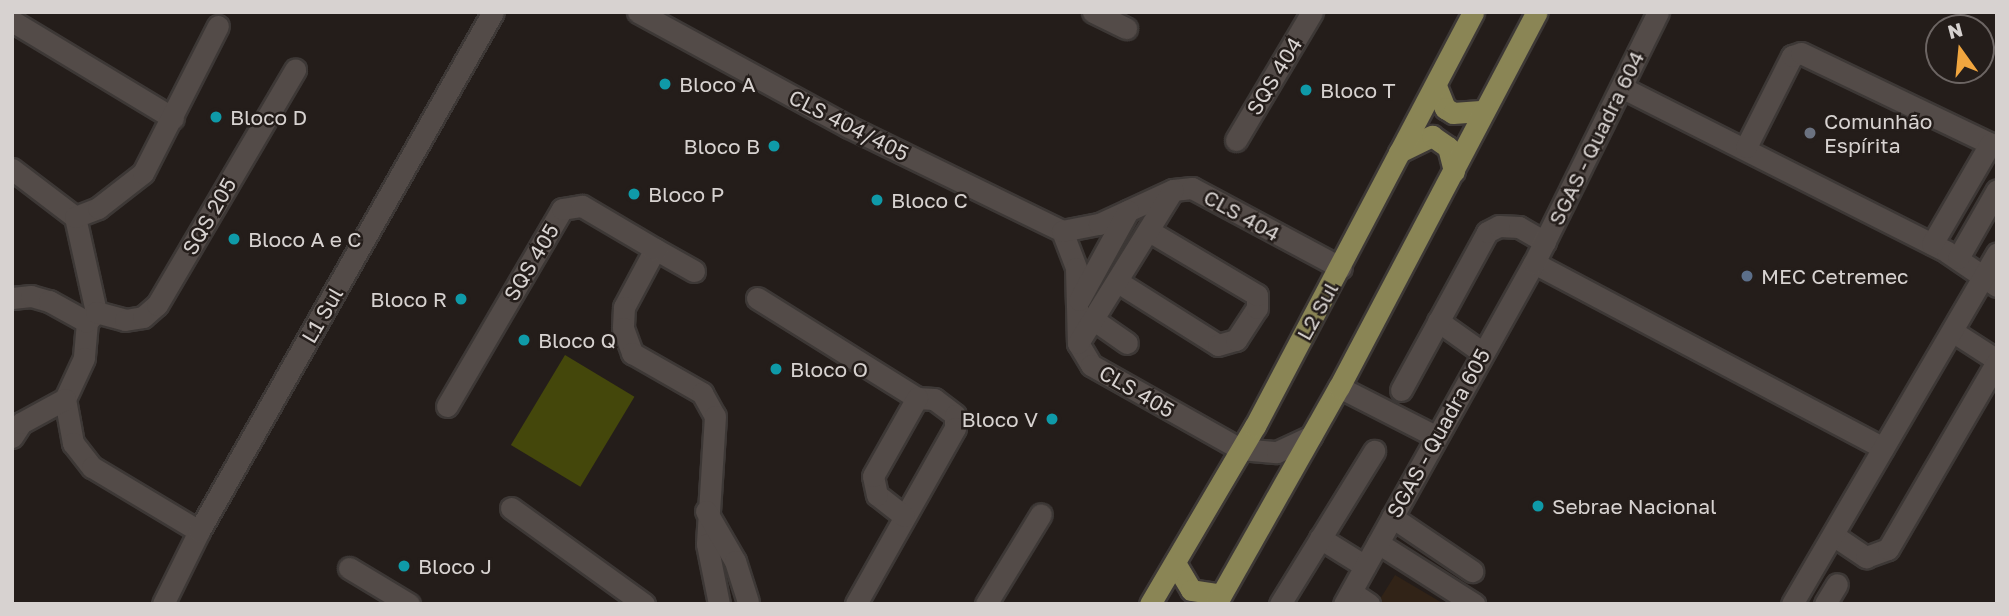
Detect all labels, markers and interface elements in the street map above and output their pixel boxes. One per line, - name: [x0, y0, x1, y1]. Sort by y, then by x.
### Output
- north arrow: [1925, 14, 1995, 84]
- text: N: [1945, 17, 1965, 43]
- street label: SQS 404: [1241, 33, 1307, 119]
- street label: SGAS - Quadra 604: [1543, 47, 1649, 229]
- place label: Bloco A: [679, 71, 756, 97]
- marker: Bloco A: [657, 76, 673, 92]
- place label: Bloco T: [1320, 77, 1395, 103]
- marker: Bloco T: [1298, 82, 1314, 98]
- street label: CLS 404/405: [785, 84, 913, 166]
- place label: Bloco D: [230, 104, 307, 130]
- place label: Comunhão Espírita: [1824, 108, 1932, 158]
- marker: Bloco D: [208, 109, 224, 125]
- marker: Comunhão Espírita: [1802, 125, 1818, 141]
- place label: Bloco B: [683, 133, 760, 159]
- marker: Bloco B: [766, 138, 782, 154]
- street label: SQS 205: [177, 173, 241, 259]
- place label: Bloco P: [648, 181, 724, 207]
- street label: CLS 404: [1200, 184, 1284, 246]
- marker: Bloco P: [626, 186, 642, 202]
- place label: Bloco C: [891, 187, 968, 213]
- marker: Bloco C: [869, 192, 885, 208]
- street label: SQS 405: [498, 219, 564, 305]
- place label: Bloco A e C: [248, 226, 362, 252]
- marker: Bloco A e C: [226, 231, 242, 247]
- place label: MEC Cetremec: [1761, 263, 1909, 289]
- marker: MEC Cetremec: [1739, 268, 1755, 284]
- street label: L2 Sul: [1291, 278, 1343, 344]
- street label: L1 Sul: [296, 283, 348, 347]
- place label: Bloco R: [370, 286, 447, 312]
- marker: Bloco R: [453, 291, 469, 307]
- place label: Bloco Q: [538, 327, 616, 353]
- marker: Bloco Q: [516, 332, 532, 348]
- street label: SGAS - Quadra 605: [1381, 344, 1495, 522]
- place label: Bloco O: [790, 356, 868, 382]
- street label: CLS 405: [1095, 359, 1179, 423]
- marker: Bloco O: [768, 361, 784, 377]
- place label: Bloco V: [961, 406, 1038, 432]
- marker: Bloco V: [1044, 411, 1060, 427]
- place label: Sebrae Nacional: [1552, 493, 1717, 519]
- marker: Sebrae Nacional: [1530, 498, 1546, 514]
- place label: Bloco J: [418, 553, 492, 579]
- marker: Bloco J: [396, 558, 412, 574]

